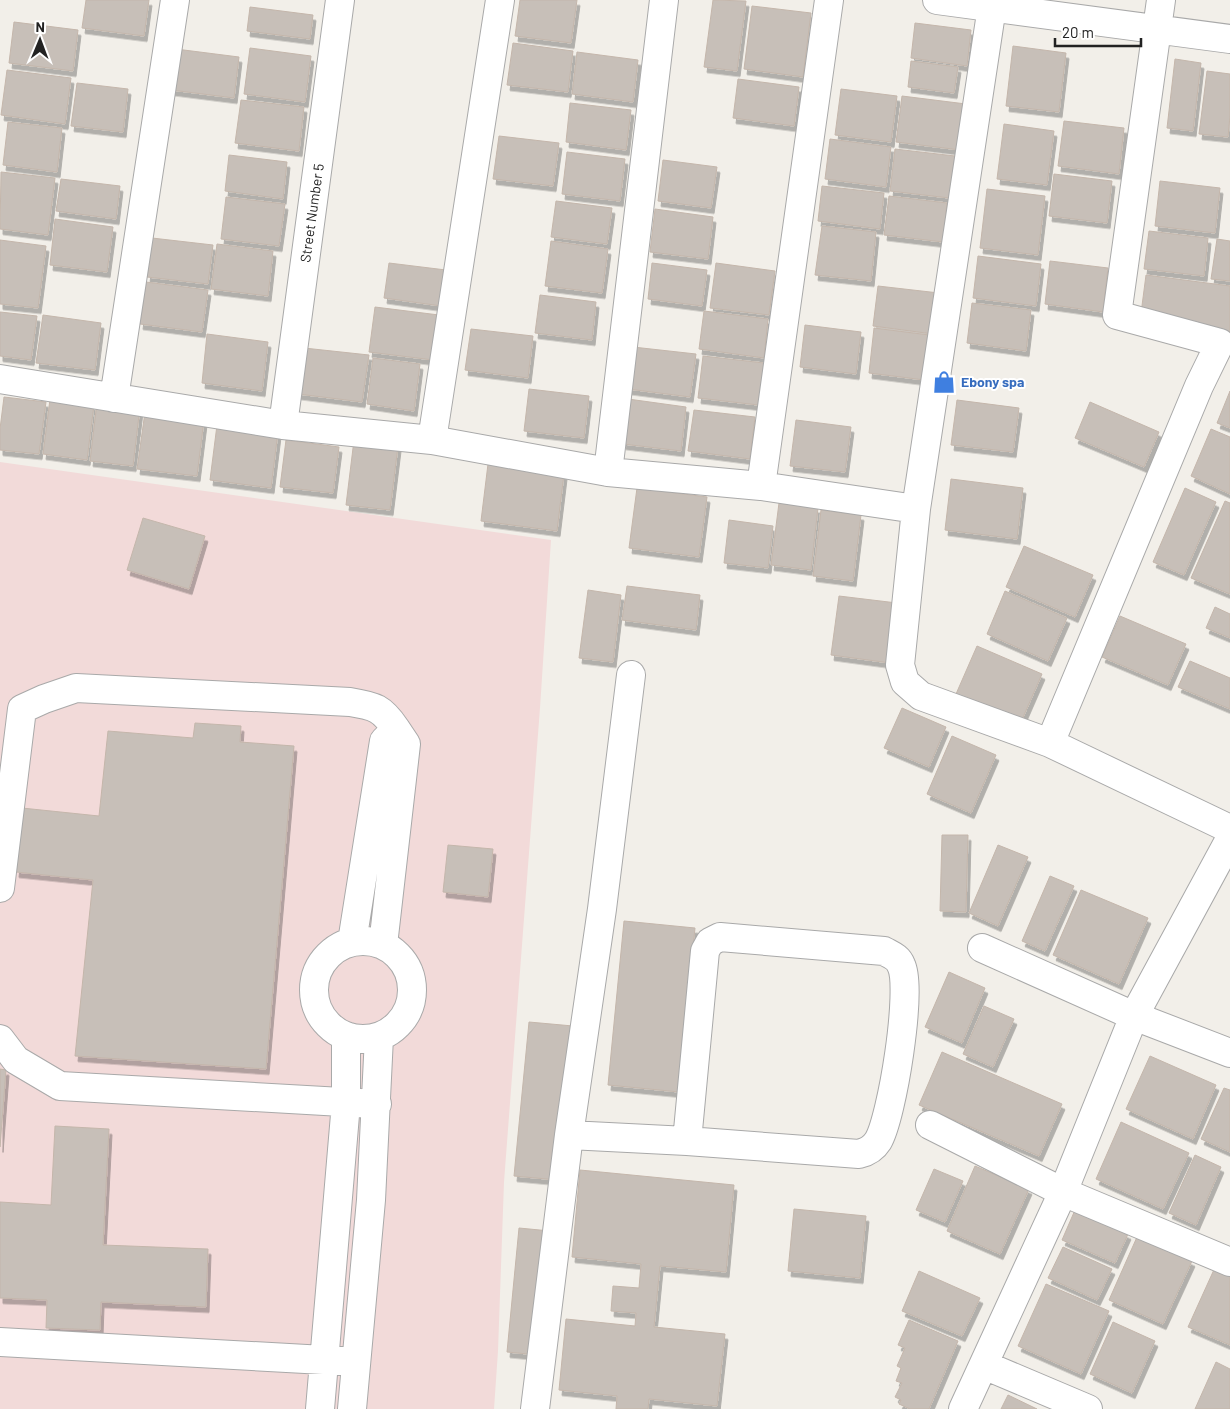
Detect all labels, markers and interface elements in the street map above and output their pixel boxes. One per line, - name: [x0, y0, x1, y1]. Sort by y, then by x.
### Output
- north arrow: [15, 15, 65, 65]
- scale bar: [1055, 15, 1141, 47]
- text: N: [35, 18, 45, 35]
- text: 20 m: [1062, 23, 1094, 41]
- street label: Street Number 5: [296, 162, 327, 263]
- shop icon: Ebony spa: [931, 369, 957, 395]
- place label: Ebony spa: [961, 373, 1024, 390]

